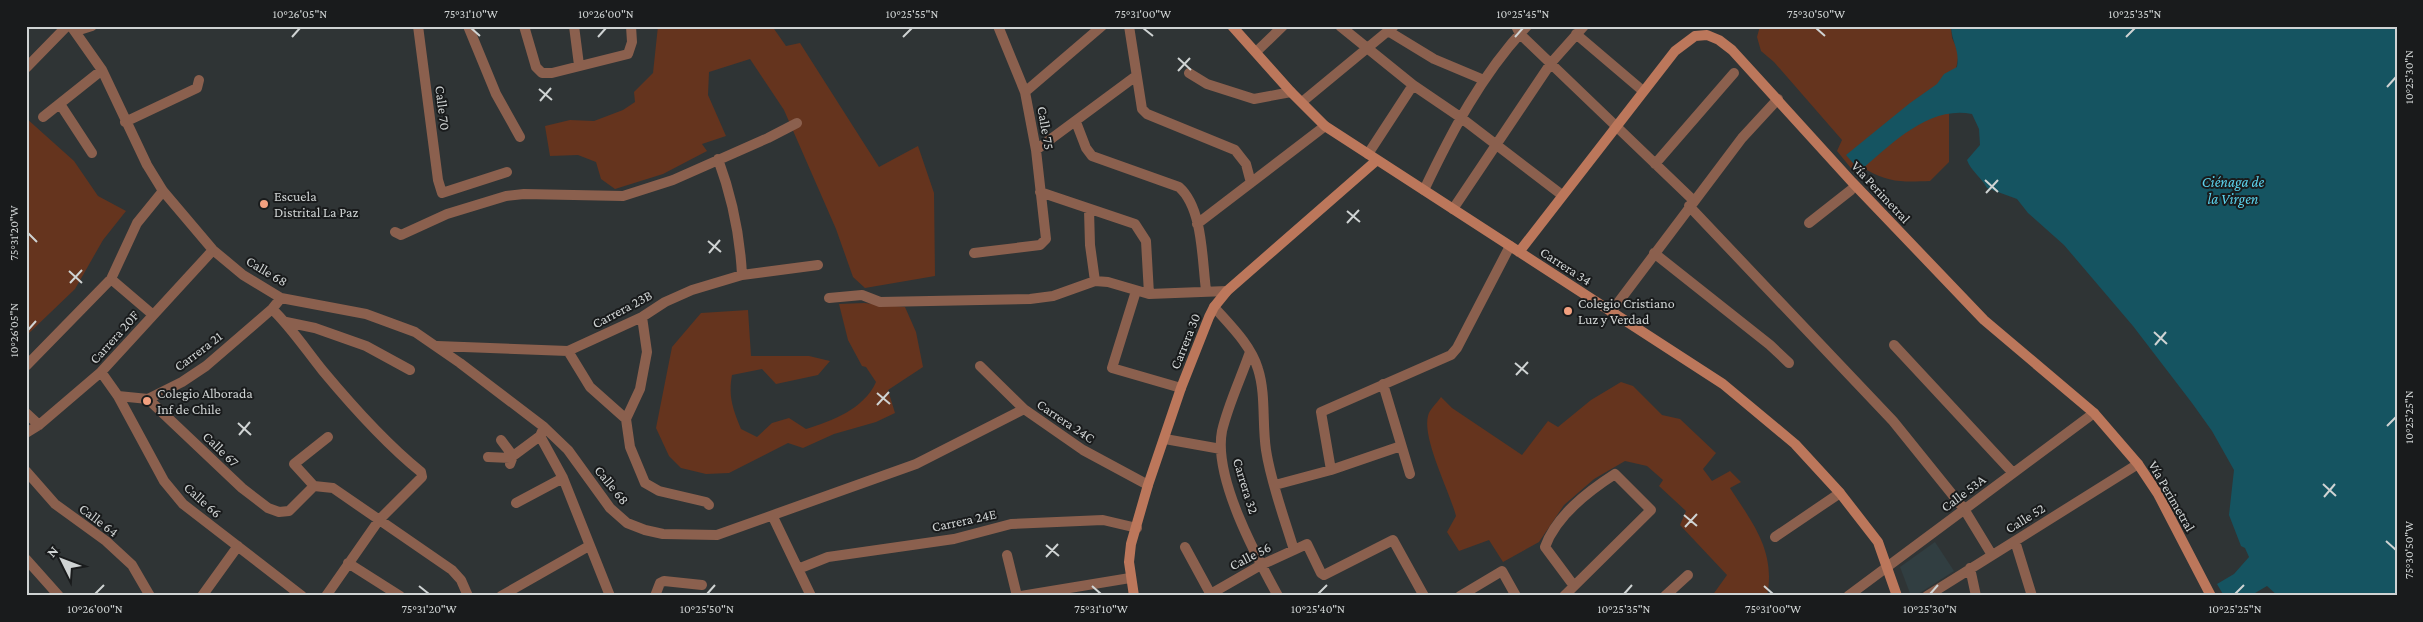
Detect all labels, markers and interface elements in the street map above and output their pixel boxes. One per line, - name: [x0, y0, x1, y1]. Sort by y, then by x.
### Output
- text: 10°26'05"N: [273, 7, 327, 21]
- text: 75°31'10"W: [444, 7, 498, 21]
- text: 10°26'00"N: [578, 7, 634, 21]
- text: 10°25'55"N: [886, 7, 938, 21]
- text: 75°31'00"W: [1115, 7, 1171, 21]
- text: 10°25'45"N: [1497, 7, 1550, 21]
- text: 75°30'50"W: [1787, 7, 1845, 21]
- text: 10°25'35"N: [2109, 7, 2162, 21]
- text: 10°25'30"N: [2402, 50, 2416, 104]
- street label: Calle 70: [432, 85, 454, 131]
- street label: Calle 75: [1034, 105, 1058, 151]
- street label: Vía Perimetral: [1848, 158, 1914, 227]
- water label: Ciénaga de la Virgen: [2202, 174, 2265, 208]
- place label: Escuela Distrital La Paz: [274, 188, 359, 220]
- marker: Escuela Distrital La Paz: [258, 198, 270, 210]
- text: 75°31'20"W: [7, 205, 21, 261]
- street label: Carrera 34: [1537, 243, 1595, 289]
- street label: Calle 68: [243, 252, 291, 290]
- street label: Carrera 23B: [589, 286, 655, 331]
- place label: Colegio Cristiano Luz y Verdad: [1578, 295, 1675, 327]
- text: 10°26'05"N: [7, 303, 21, 357]
- marker: Colegio Cristiano Luz y Verdad: [1562, 305, 1574, 317]
- street label: Carrera 20F: [86, 307, 142, 367]
- street label: Carrera 30: [1167, 311, 1203, 371]
- street label: Carrera 21: [171, 328, 225, 374]
- place label: Colegio Alborada Inf de Chile: [157, 385, 253, 417]
- text: 10°25'25"N: [2402, 390, 2416, 444]
- marker: Colegio Alborada Inf de Chile: [141, 395, 153, 407]
- street label: Carrera 24C: [1034, 396, 1098, 446]
- street label: Calle 67: [200, 428, 243, 470]
- street label: Carrera 32: [1230, 456, 1262, 516]
- street label: Vía Perimetral: [2145, 458, 2199, 534]
- street label: Calle 68: [591, 462, 633, 508]
- street label: Calle 53A: [1938, 471, 1988, 515]
- street label: Calle 66: [181, 479, 225, 521]
- street label: Calle 52: [2002, 499, 2048, 536]
- street label: Calle 64: [76, 500, 122, 540]
- street label: Carrera 24E: [930, 505, 998, 535]
- text: 75°30'50"W: [2402, 521, 2416, 579]
- north arrow: [38, 534, 88, 584]
- street label: Calle 56: [1227, 539, 1273, 573]
- text: N: [43, 542, 62, 560]
- text: 10°26'00"N: [67, 602, 123, 616]
- text: 75°31'20"W: [401, 602, 457, 616]
- text: 10°25'50"N: [680, 602, 734, 616]
- text: 75°31'10"W: [1074, 602, 1128, 616]
- text: 10°25'40"N: [1291, 602, 1345, 616]
- text: 10°25'35"N: [1598, 602, 1651, 616]
- text: 75°31'00"W: [1745, 602, 1801, 616]
- text: 10°25'30"N: [1903, 602, 1957, 616]
- text: 10°25'25"N: [2208, 602, 2262, 616]

